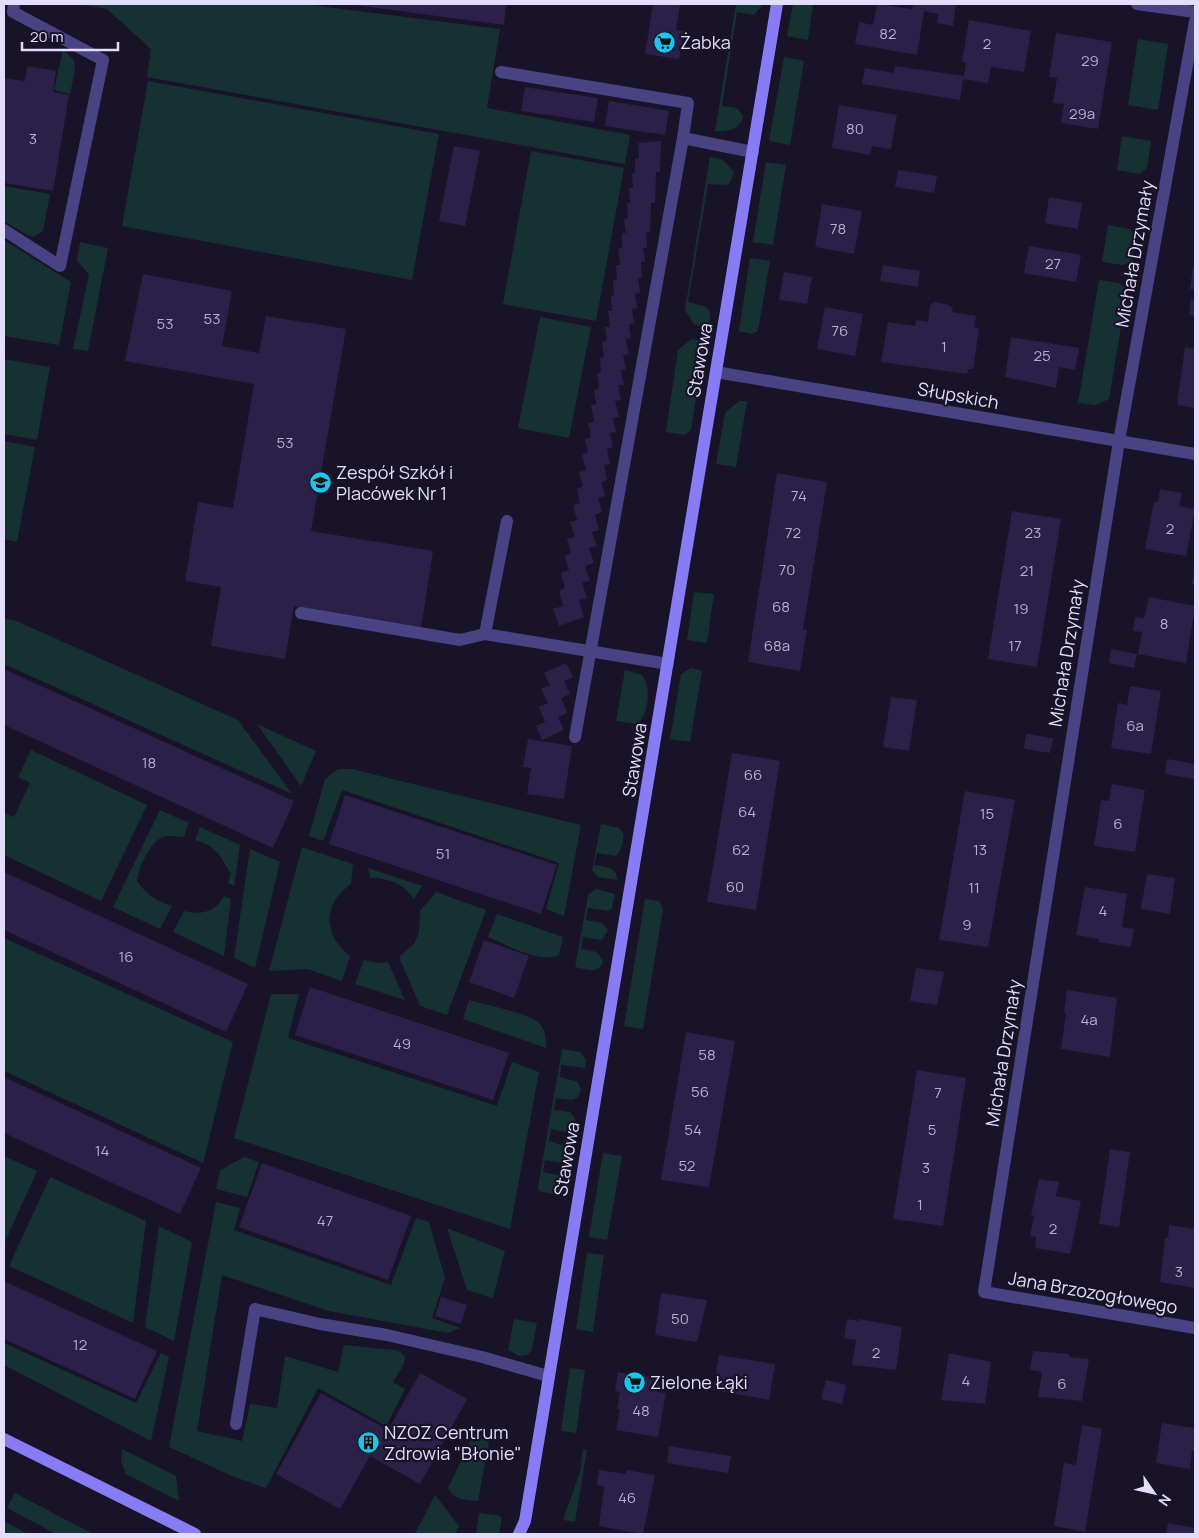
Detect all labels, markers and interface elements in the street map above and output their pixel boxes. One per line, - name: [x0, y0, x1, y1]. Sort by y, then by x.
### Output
- scale bar: [22, 20, 119, 52]
- house number: 82: [879, 23, 897, 44]
- text: 20 m: [30, 26, 63, 47]
- place label: Żabka: [680, 30, 731, 54]
- supermarket icon: Żabka: [652, 31, 676, 55]
- house number: 2: [983, 33, 991, 54]
- house number: 29: [1081, 50, 1099, 71]
- house number: 29a: [1069, 103, 1095, 124]
- house number: 80: [846, 118, 864, 139]
- house number: 3: [29, 128, 37, 149]
- street label: Michała Drzymały: [1109, 178, 1159, 329]
- house number: 78: [830, 218, 846, 239]
- house number: 27: [1045, 253, 1061, 274]
- house number: 53: [204, 308, 220, 329]
- house number: 53: [157, 313, 173, 334]
- house number: 76: [832, 320, 848, 341]
- street label: Stawowa: [681, 321, 717, 399]
- house number: 1: [941, 336, 947, 357]
- house number: 25: [1033, 345, 1051, 366]
- street label: Słupskich: [916, 376, 1001, 414]
- house number: 53: [277, 432, 293, 453]
- place label: Zespół Szkół i Placówek Nr 1: [336, 460, 453, 505]
- school or university icon: Zespół Szkół i Placówek Nr 1: [308, 471, 332, 495]
- house number: 74: [791, 485, 807, 506]
- house number: 2: [1166, 518, 1174, 539]
- house number: 72: [785, 522, 801, 543]
- house number: 23: [1025, 522, 1041, 543]
- house number: 70: [779, 559, 795, 580]
- house number: 21: [1020, 560, 1034, 581]
- street label: Michała Drzymały: [1043, 577, 1090, 728]
- house number: 68: [772, 596, 790, 617]
- house number: 19: [1013, 598, 1029, 619]
- house number: 8: [1160, 613, 1168, 634]
- house number: 68a: [764, 635, 790, 656]
- house number: 17: [1008, 635, 1022, 656]
- house number: 6a: [1126, 715, 1144, 736]
- street label: Stawowa: [616, 721, 652, 799]
- house number: 18: [142, 752, 156, 773]
- house number: 66: [744, 764, 762, 785]
- house number: 64: [738, 801, 756, 822]
- house number: 15: [980, 803, 994, 824]
- house number: 6: [1113, 813, 1123, 834]
- house number: 62: [732, 839, 750, 860]
- house number: 13: [973, 839, 987, 860]
- house number: 51: [436, 843, 450, 864]
- house number: 60: [726, 876, 744, 897]
- house number: 11: [968, 877, 980, 898]
- house number: 4: [1099, 900, 1108, 921]
- house number: 9: [962, 914, 972, 935]
- house number: 16: [118, 946, 134, 967]
- street label: Michała Drzymały: [980, 977, 1027, 1128]
- house number: 4a: [1080, 1009, 1098, 1030]
- house number: 49: [393, 1033, 411, 1054]
- house number: 58: [698, 1044, 716, 1065]
- house number: 56: [691, 1081, 709, 1102]
- house number: 7: [934, 1082, 942, 1103]
- house number: 54: [684, 1119, 702, 1140]
- house number: 5: [928, 1119, 936, 1140]
- street label: Stawowa: [548, 1120, 584, 1198]
- house number: 14: [95, 1140, 109, 1161]
- house number: 52: [679, 1155, 695, 1176]
- house number: 3: [922, 1157, 930, 1178]
- house number: 1: [917, 1194, 923, 1215]
- house number: 47: [317, 1210, 333, 1231]
- house number: 2: [1049, 1218, 1057, 1239]
- house number: 3: [1175, 1261, 1183, 1282]
- street label: Jana Brzozogłowego: [1007, 1265, 1180, 1319]
- house number: 50: [671, 1308, 689, 1329]
- house number: 12: [73, 1334, 87, 1355]
- house number: 2: [872, 1342, 880, 1363]
- place label: Zielone Łąki: [650, 1370, 748, 1394]
- house number: 4: [962, 1370, 971, 1391]
- supermarket icon: Zielone Łąki: [622, 1371, 646, 1395]
- house number: 6: [1057, 1373, 1067, 1394]
- house number: 48: [632, 1400, 650, 1421]
- place label: NZOZ Centrum Zdrowia "Błonie": [384, 1420, 522, 1465]
- building icon: NZOZ Centrum Zdrowia "Błonie": [356, 1431, 380, 1455]
- north arrow: [1129, 1468, 1179, 1518]
- house number: 46: [618, 1487, 636, 1508]
- text: N: [1155, 1491, 1176, 1510]

